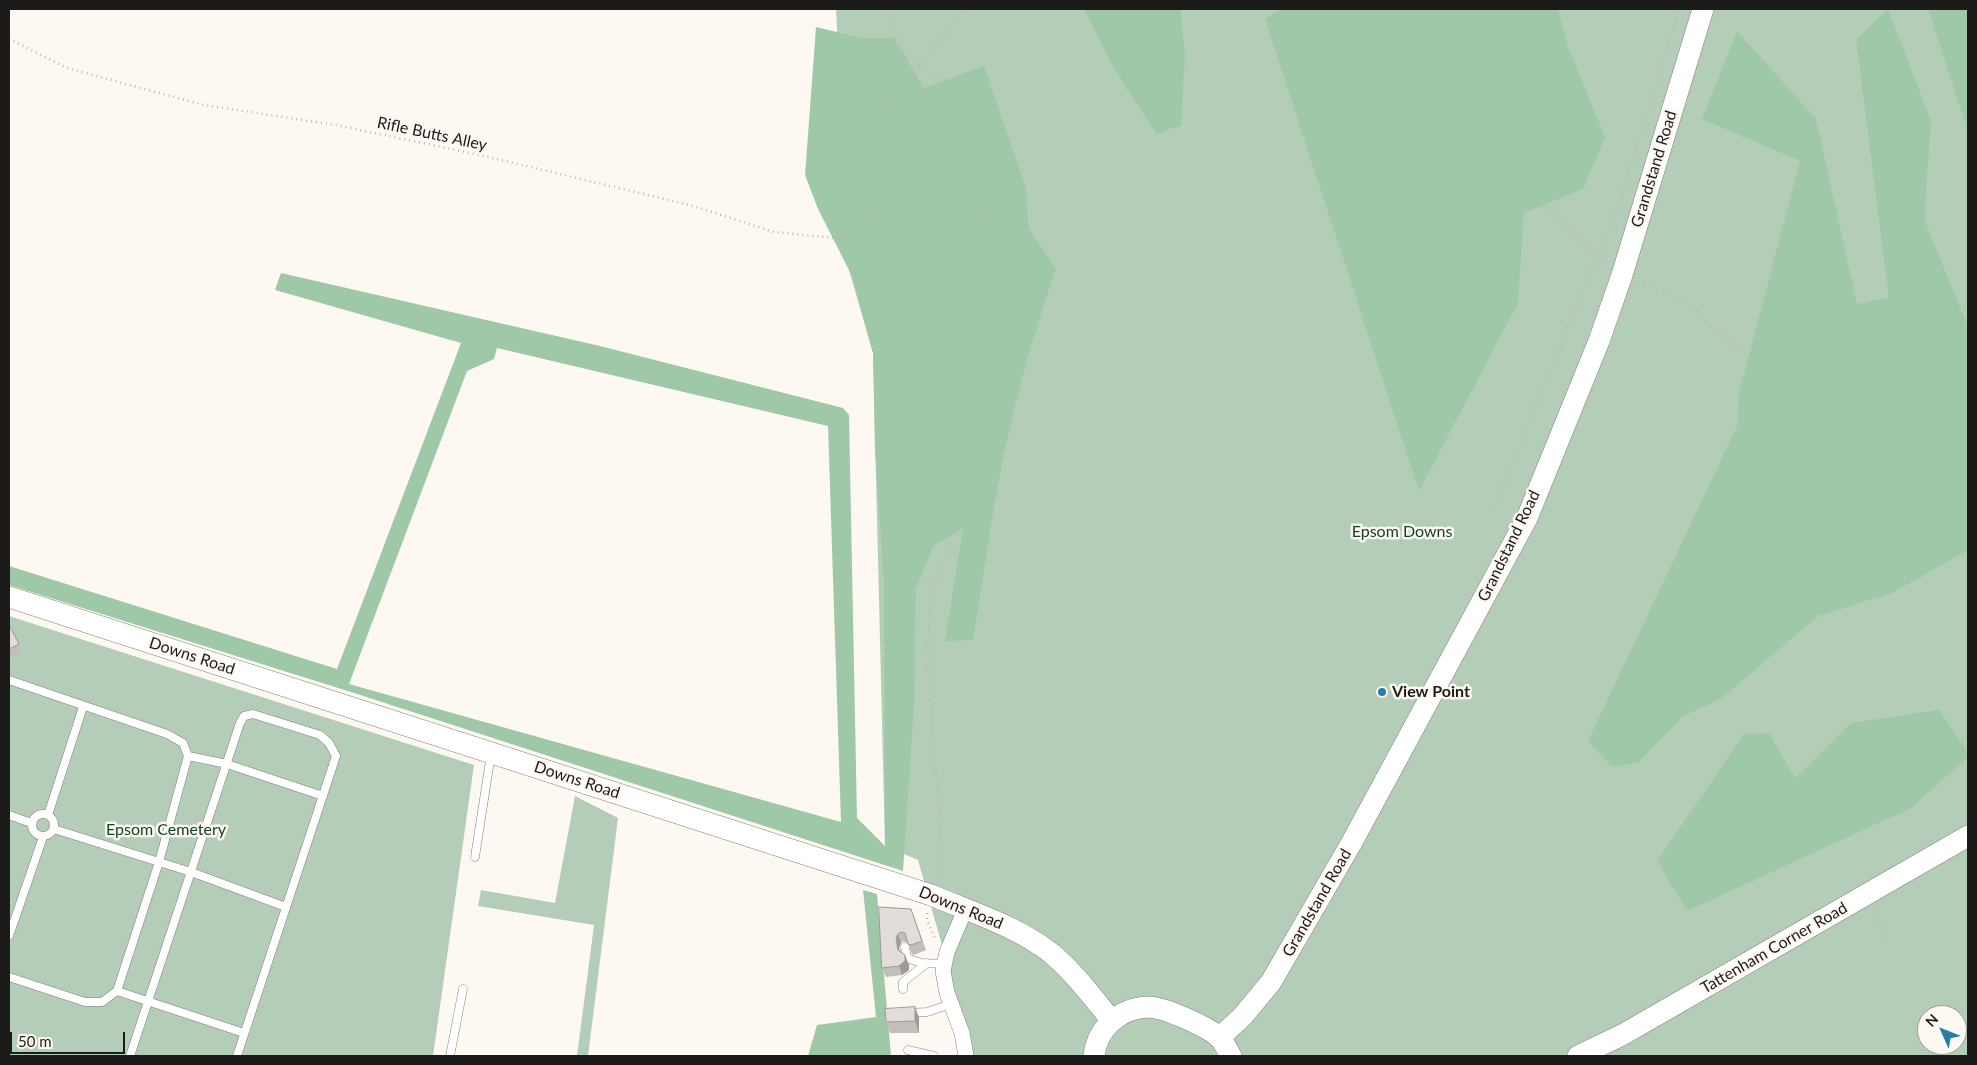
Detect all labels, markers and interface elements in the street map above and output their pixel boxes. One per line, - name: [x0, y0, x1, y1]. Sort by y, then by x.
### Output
- street label: Grandstand Road: [1627, 108, 1681, 230]
- street label: Rifle Butts Alley: [375, 113, 489, 155]
- street label: Grandstand Road: [1474, 487, 1544, 605]
- park label: Epsom Downs: [1352, 522, 1452, 542]
- street label: Downs Road: [147, 633, 237, 679]
- place label: View Point: [1392, 682, 1470, 702]
- marker: View Point: [1376, 686, 1388, 698]
- street label: Downs Road: [532, 757, 622, 803]
- park label: Epsom Cemetery: [106, 820, 226, 840]
- street label: Grandstand Road: [1278, 846, 1356, 960]
- street label: Downs Road: [916, 882, 1006, 934]
- street label: Tattenham Corner Road: [1697, 898, 1851, 998]
- north arrow: [1917, 1005, 1967, 1055]
- text: N: [1922, 1010, 1941, 1030]
- scale bar: [12, 1022, 128, 1054]
- text: 50 m: [18, 1032, 52, 1050]

